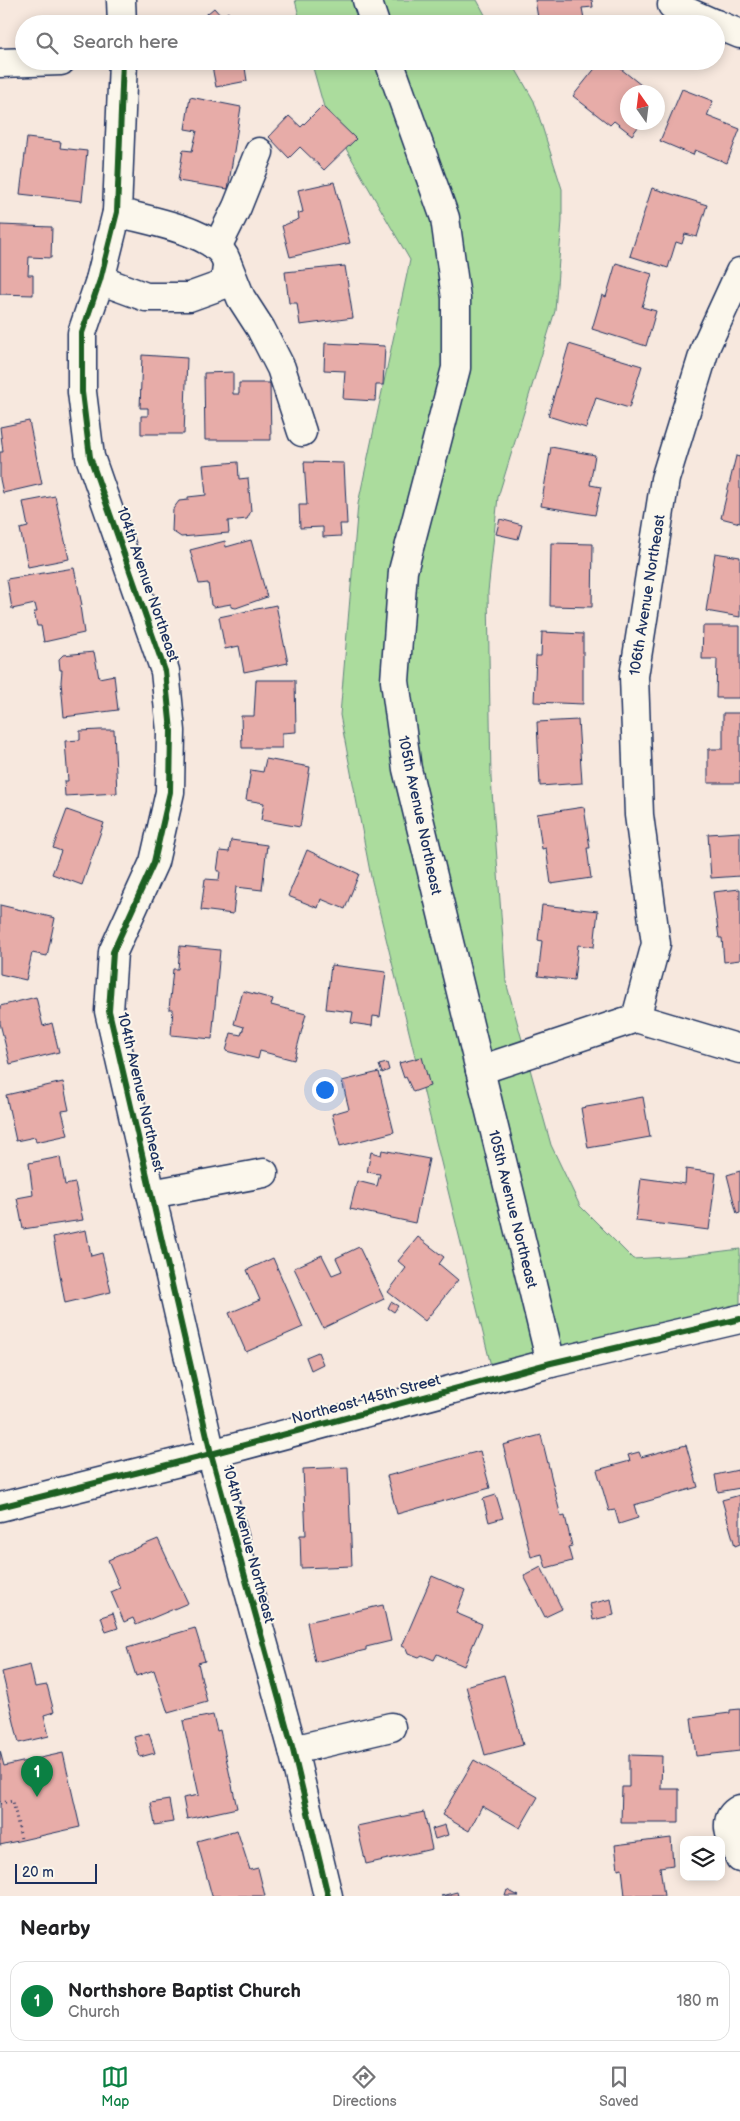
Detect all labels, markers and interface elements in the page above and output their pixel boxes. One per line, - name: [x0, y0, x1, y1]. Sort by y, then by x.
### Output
- search box: [15, 15, 725, 70]
- icon: search: [33, 29, 61, 57]
- text: Search here: [73, 31, 178, 54]
- north arrow: [620, 85, 665, 130]
- street label: 104th Avenue Northeast: [112, 504, 183, 665]
- street label: 106th Avenue Northeast: [625, 513, 670, 677]
- street label: 105th Avenue Northeast: [393, 734, 446, 897]
- street label: 104th Avenue Northeast: [113, 1011, 168, 1174]
- your location: [312, 1077, 338, 1103]
- street label: 105th Avenue Northeast: [484, 1128, 541, 1291]
- street label: Northeast 145th Street: [290, 1370, 443, 1428]
- street label: 104th Avenue Northeast: [218, 1463, 279, 1626]
- pin: 1: [21, 1756, 53, 1797]
- map controls: [680, 1836, 725, 1881]
- button: layers: [680, 1836, 725, 1881]
- scale bar: [15, 1861, 98, 1884]
- text: 20 m: [22, 1864, 54, 1881]
- text: Nearby: [20, 1916, 90, 1941]
- text: Northshore Baptist Church: [68, 1980, 301, 2003]
- text: 1: [34, 1992, 40, 2011]
- text: 180 m: [677, 1992, 719, 2011]
- text: Church: [68, 2003, 120, 2022]
- tab: Map: [101, 2063, 130, 2110]
- tab: Directions: [332, 2063, 397, 2110]
- tab: Saved: [599, 2063, 639, 2110]

